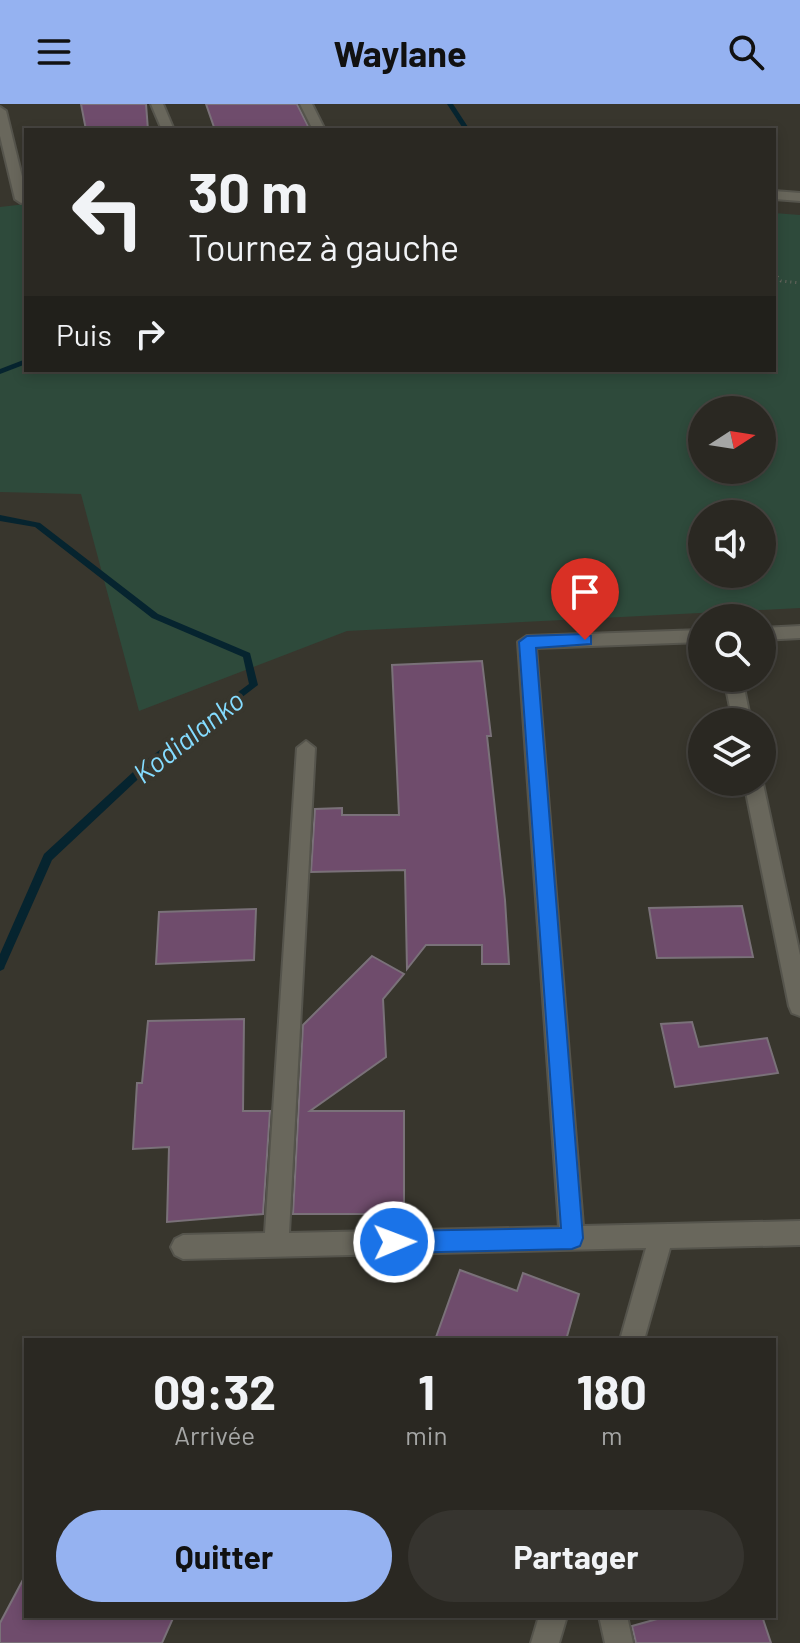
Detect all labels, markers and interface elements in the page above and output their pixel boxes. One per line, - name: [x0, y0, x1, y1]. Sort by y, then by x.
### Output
- icon: menu: [32, 30, 76, 74]
- icon: search: [724, 30, 768, 74]
- text: Waylane: [333, 31, 467, 74]
- text: 30 m: [188, 157, 308, 224]
- icon: left: [56, 160, 160, 264]
- text: Tournez à gauche: [188, 225, 459, 268]
- icon: right: [128, 312, 172, 356]
- text: Puis: [56, 316, 112, 352]
- north arrow: [688, 396, 776, 484]
- map controls: [688, 396, 776, 796]
- button: sound: [688, 500, 776, 588]
- pin: [551, 558, 619, 640]
- icon: arrive: [563, 570, 607, 614]
- button: search: [688, 604, 776, 692]
- water label: Kodialanko: [126, 682, 250, 790]
- button: layers: [688, 708, 776, 796]
- position arrow: [352, 1200, 436, 1284]
- text: 09:32: [153, 1362, 276, 1420]
- text: 1: [418, 1362, 435, 1420]
- text: 180: [577, 1362, 647, 1420]
- text: Arrivée: [174, 1419, 255, 1450]
- text: min: [405, 1419, 447, 1450]
- text: m: [601, 1419, 622, 1450]
- button: Quitter: [56, 1510, 392, 1602]
- button: Partager: [408, 1510, 744, 1602]

